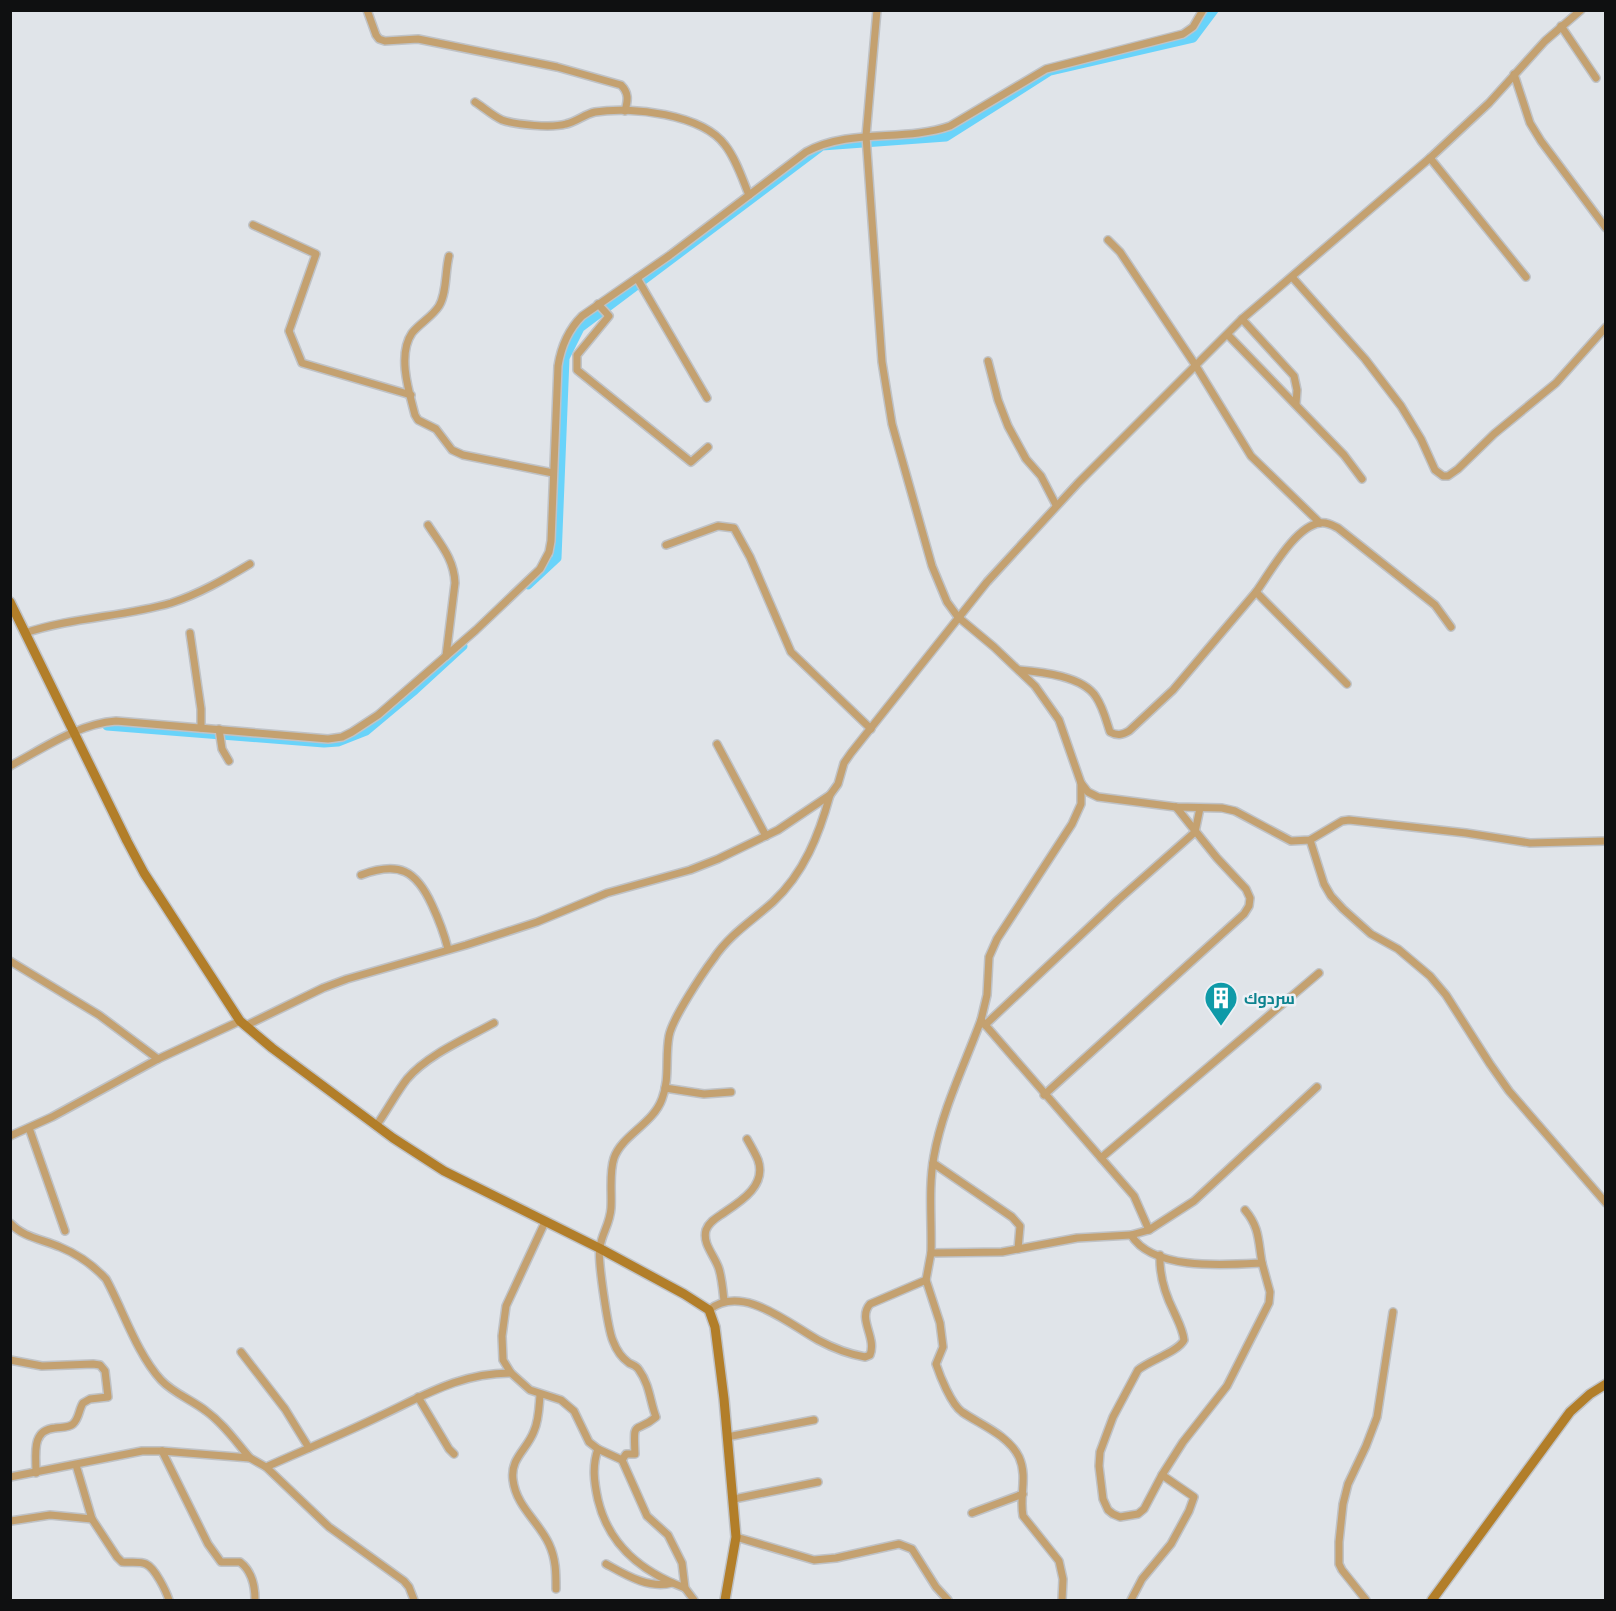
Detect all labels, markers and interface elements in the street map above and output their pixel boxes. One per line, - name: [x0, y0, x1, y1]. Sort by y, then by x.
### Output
- building icon: سردوك: [1203, 980, 1239, 1027]
- place label: سردوك: [1244, 987, 1295, 1010]

